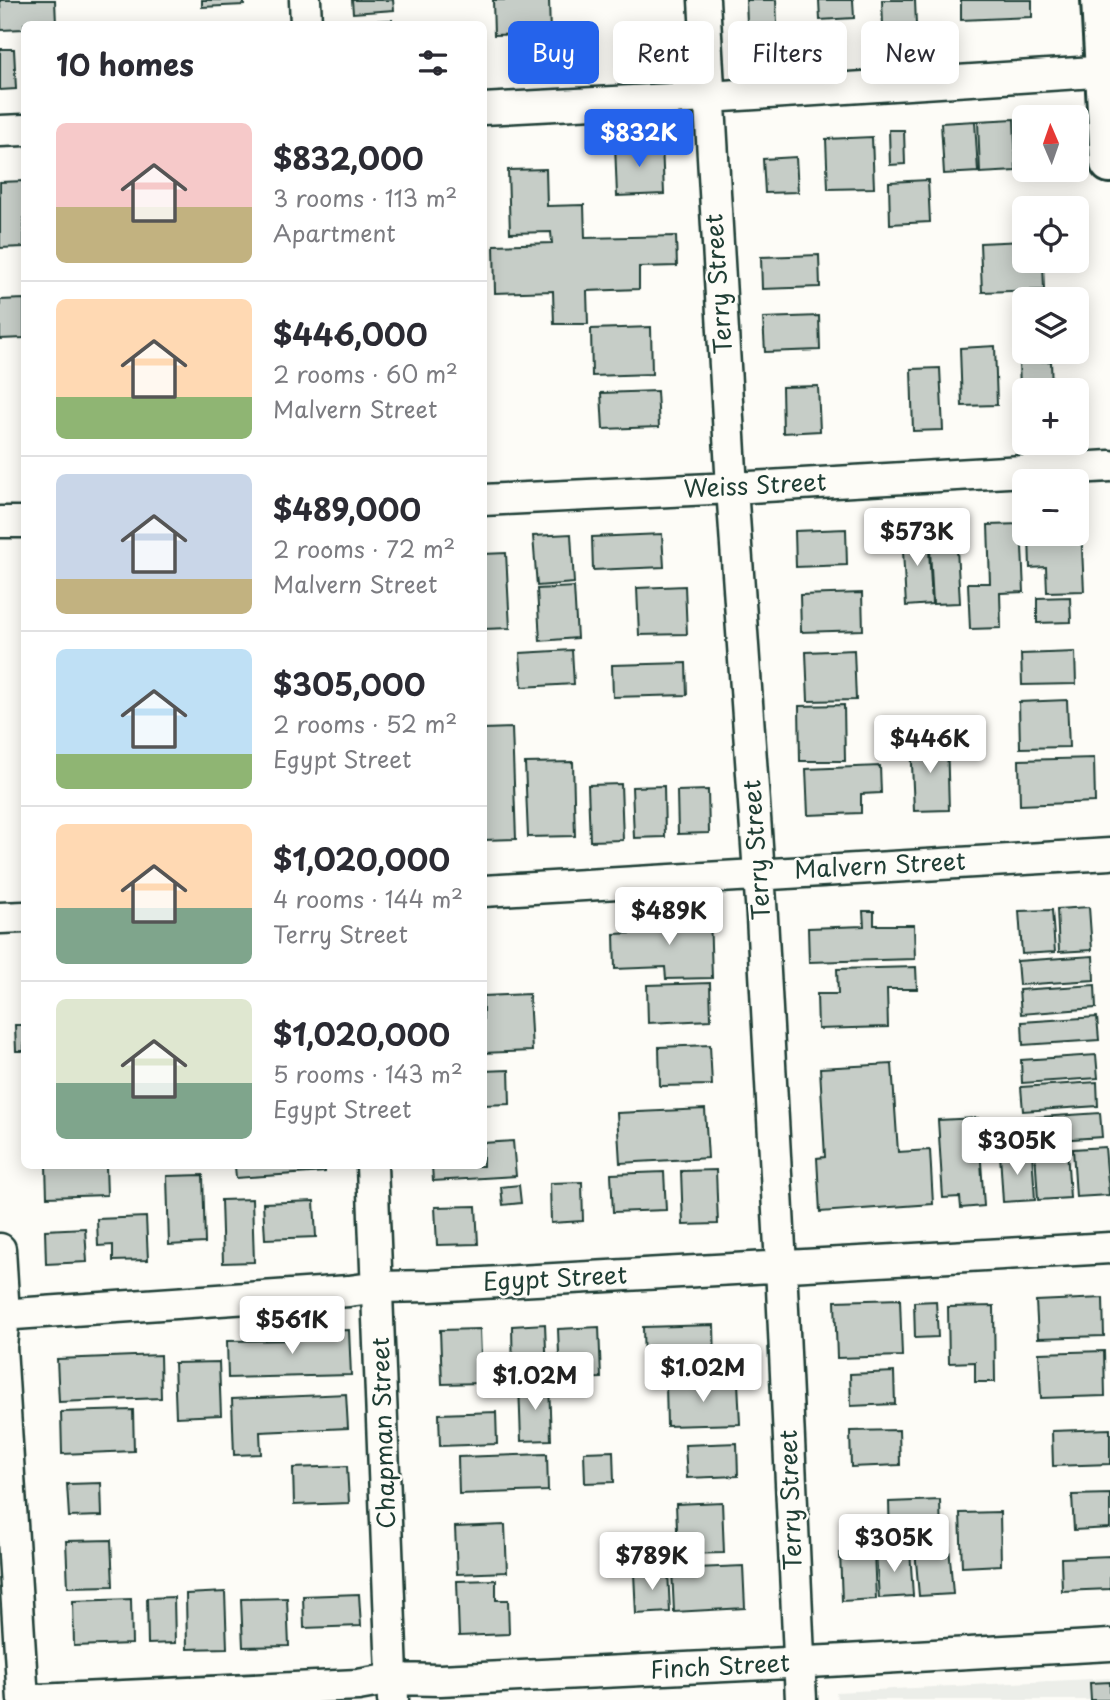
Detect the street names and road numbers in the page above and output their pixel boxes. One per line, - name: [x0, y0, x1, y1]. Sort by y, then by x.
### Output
- street label: Terry Street: [694, 213, 740, 356]
- street label: Weiss Street: [683, 462, 827, 506]
- street label: Terry Street: [732, 779, 778, 922]
- street label: Malvern Street: [793, 842, 967, 886]
- street label: Egypt Street: [482, 1255, 628, 1299]
- street label: Chapman Street: [361, 1337, 403, 1529]
- street label: Terry Street: [769, 1429, 809, 1571]
- street label: Finch Street: [649, 1643, 791, 1687]

